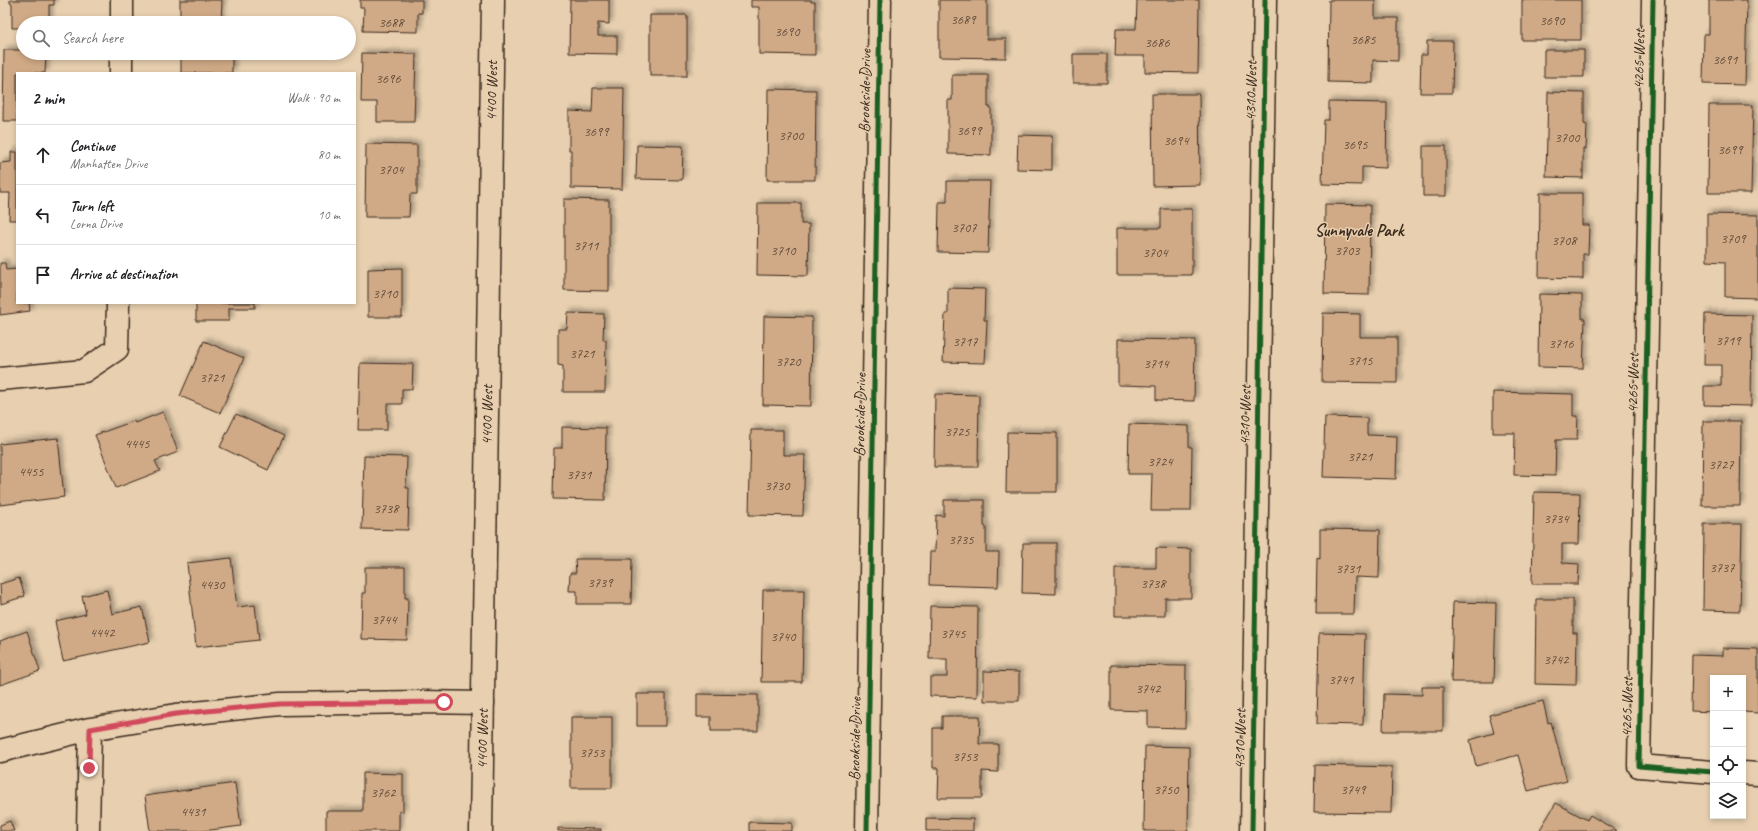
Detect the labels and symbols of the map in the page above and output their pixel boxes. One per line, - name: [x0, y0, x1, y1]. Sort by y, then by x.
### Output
- house number: 3689: [950, 11, 977, 28]
- house number: 3690: [1539, 12, 1566, 29]
- house number: 3688: [378, 14, 405, 31]
- house number: 3690: [774, 23, 801, 40]
- street label: 4265 West: [1628, 27, 1650, 89]
- house number: 3685: [1350, 31, 1376, 48]
- house number: 3686: [1144, 34, 1170, 51]
- street label: Brookside Drive: [854, 47, 876, 133]
- house number: 3691: [1712, 51, 1738, 68]
- street label: 4400 West: [481, 59, 502, 121]
- street label: 4310 West: [1240, 59, 1262, 121]
- house number: 3696: [375, 70, 401, 87]
- house number: 3699: [956, 122, 983, 139]
- house number: 3699: [583, 123, 610, 140]
- house number: 3700: [778, 127, 805, 144]
- house number: 3700: [1554, 129, 1581, 146]
- house number: 3694: [1163, 132, 1190, 149]
- house number: 3695: [1342, 136, 1368, 153]
- house number: 3699: [1717, 141, 1744, 158]
- house number: 3704: [378, 161, 405, 178]
- house number: 3707: [951, 219, 977, 236]
- district label: Sunnyvale Park: [1315, 220, 1405, 241]
- house number: 3709: [1720, 230, 1747, 247]
- house number: 3708: [1551, 232, 1578, 249]
- house number: 3711: [573, 237, 599, 254]
- house number: 3710: [770, 242, 797, 259]
- house number: 3703: [1334, 242, 1361, 259]
- house number: 3704: [1142, 244, 1169, 261]
- house number: 3710: [372, 285, 399, 302]
- house number: 3719: [1715, 332, 1742, 349]
- house number: 3717: [952, 333, 978, 350]
- house number: 3716: [1548, 335, 1574, 352]
- house number: 3721: [569, 345, 595, 362]
- street label: 4265 West: [1622, 351, 1644, 413]
- house number: 3715: [1347, 352, 1373, 369]
- house number: 3720: [775, 353, 802, 370]
- house number: 3714: [1143, 355, 1170, 372]
- house number: 3721: [199, 369, 225, 386]
- street label: Brookside Drive: [849, 371, 871, 457]
- street label: 4400 West: [477, 383, 497, 445]
- street label: 4310 West: [1234, 383, 1256, 445]
- house number: 3725: [944, 423, 970, 440]
- house number: 4445: [124, 435, 150, 452]
- house number: 3721: [1347, 448, 1373, 465]
- house number: 3724: [1147, 453, 1174, 470]
- house number: 3727: [1708, 456, 1734, 473]
- house number: 4455: [18, 463, 44, 480]
- house number: 3731: [566, 466, 592, 483]
- house number: 3730: [764, 477, 791, 494]
- house number: 3738: [373, 500, 400, 517]
- house number: 3734: [1543, 510, 1570, 527]
- house number: 3735: [948, 531, 974, 548]
- house number: 3737: [1709, 559, 1735, 576]
- house number: 3731: [1335, 560, 1361, 577]
- house number: 3739: [587, 574, 614, 591]
- house number: 3738: [1140, 575, 1167, 592]
- house number: 4430: [199, 576, 226, 593]
- house number: 3744: [371, 611, 398, 628]
- house number: 4442: [89, 624, 116, 641]
- house number: 3745: [940, 625, 966, 642]
- house number: 3740: [770, 628, 797, 645]
- house number: 3742: [1543, 651, 1570, 668]
- house number: 3741: [1328, 671, 1354, 688]
- street label: 4265 West: [1616, 675, 1638, 737]
- house number: 3742: [1135, 680, 1162, 697]
- route start: [435, 693, 453, 711]
- street label: Brookside Drive: [844, 695, 866, 781]
- street label: 4400 West: [472, 707, 493, 769]
- street label: 4310 West: [1229, 707, 1251, 769]
- house number: 3753: [579, 744, 606, 761]
- house number: 3753: [952, 748, 979, 765]
- route end: [80, 759, 98, 777]
- house number: 3750: [1153, 781, 1180, 798]
- house number: 3749: [1340, 781, 1367, 798]
- house number: 3762: [370, 784, 397, 801]
- house number: 4431: [180, 803, 206, 820]

